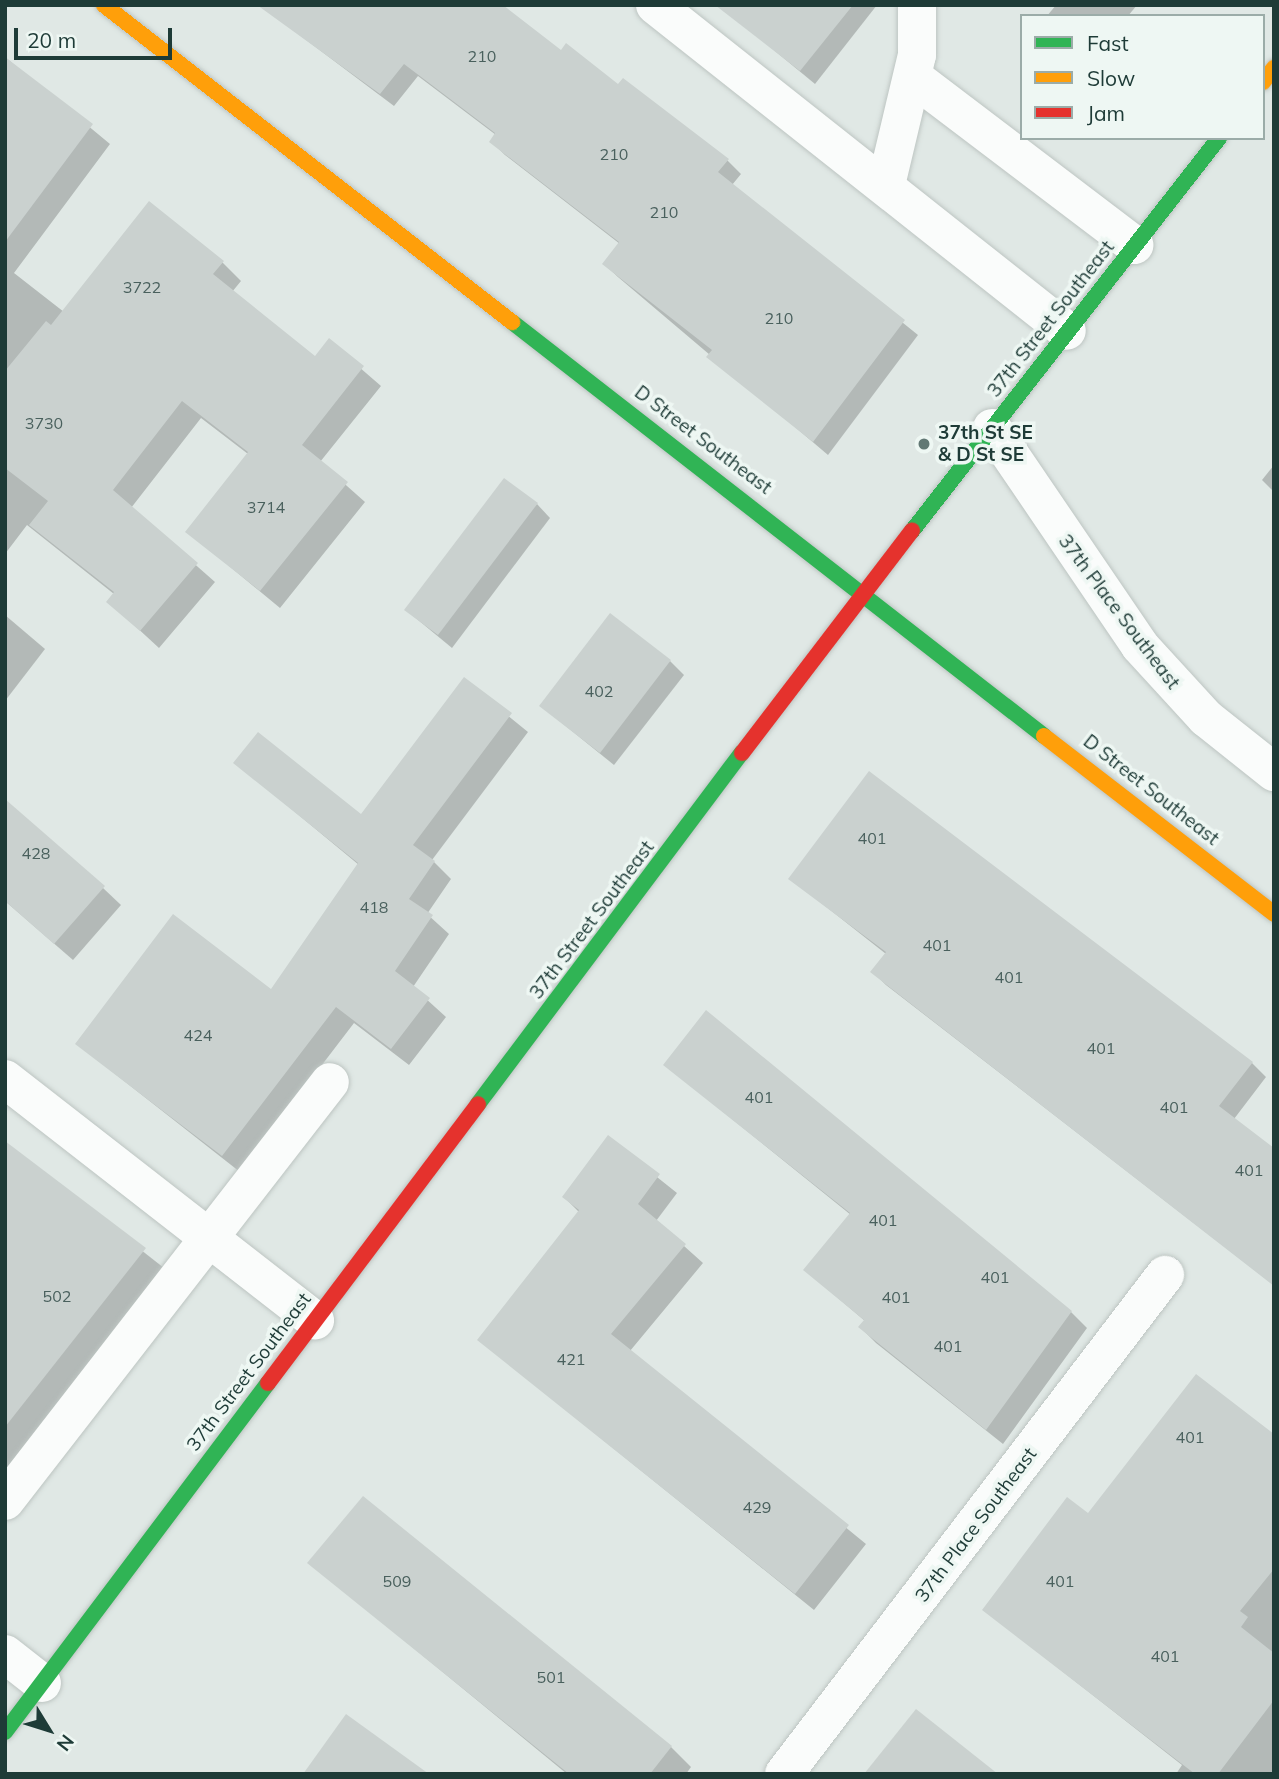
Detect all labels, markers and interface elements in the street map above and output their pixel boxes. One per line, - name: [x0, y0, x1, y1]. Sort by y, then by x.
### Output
- scale bar: [18, 14, 175, 58]
- legend: [1020, 14, 1265, 140]
- text: 20 m: [27, 27, 76, 53]
- text: Fast: [1087, 30, 1129, 56]
- house number: 210: [468, 46, 496, 66]
- text: Slow: [1087, 65, 1135, 91]
- text: Jam: [1087, 100, 1125, 126]
- house number: 210: [600, 144, 628, 164]
- house number: 210: [650, 202, 678, 222]
- street label: 37th Street Southeast: [983, 236, 1119, 402]
- house number: 3722: [123, 277, 161, 297]
- house number: 210: [765, 308, 793, 328]
- street label: D Street Southeast: [630, 381, 776, 499]
- house number: 3730: [25, 413, 63, 433]
- place label: 37th St SE & D St SE: [938, 422, 1033, 466]
- marker: 37th St SE & D St SE: [916, 436, 932, 452]
- house number: 3714: [247, 497, 285, 517]
- street label: 37th Place Southeast: [1053, 530, 1185, 694]
- house number: 402: [585, 681, 613, 701]
- street label: D Street Southeast: [1079, 730, 1223, 850]
- house number: 401: [858, 828, 886, 848]
- street label: 37th Street Southeast: [525, 836, 659, 1004]
- house number: 428: [22, 843, 50, 863]
- house number: 418: [360, 897, 388, 917]
- house number: 401: [923, 935, 951, 955]
- house number: 401: [995, 967, 1023, 987]
- house number: 424: [184, 1025, 212, 1045]
- house number: 401: [1087, 1038, 1115, 1058]
- house number: 401: [745, 1087, 773, 1107]
- house number: 401: [1160, 1097, 1188, 1117]
- house number: 401: [1235, 1160, 1263, 1180]
- house number: 401: [869, 1210, 897, 1230]
- house number: 401: [981, 1267, 1009, 1287]
- house number: 502: [43, 1286, 71, 1306]
- house number: 401: [882, 1287, 910, 1307]
- street label: 37th Street Southeast: [182, 1288, 316, 1456]
- house number: 401: [934, 1336, 962, 1356]
- house number: 421: [557, 1349, 585, 1369]
- house number: 401: [1176, 1427, 1204, 1447]
- street label: 37th Place Southeast: [910, 1443, 1042, 1607]
- house number: 429: [743, 1497, 771, 1517]
- house number: 509: [383, 1571, 411, 1591]
- house number: 401: [1046, 1571, 1074, 1591]
- house number: 401: [1151, 1646, 1179, 1666]
- house number: 501: [537, 1667, 565, 1687]
- north arrow: [14, 1695, 84, 1765]
- text: N: [52, 1730, 79, 1756]

